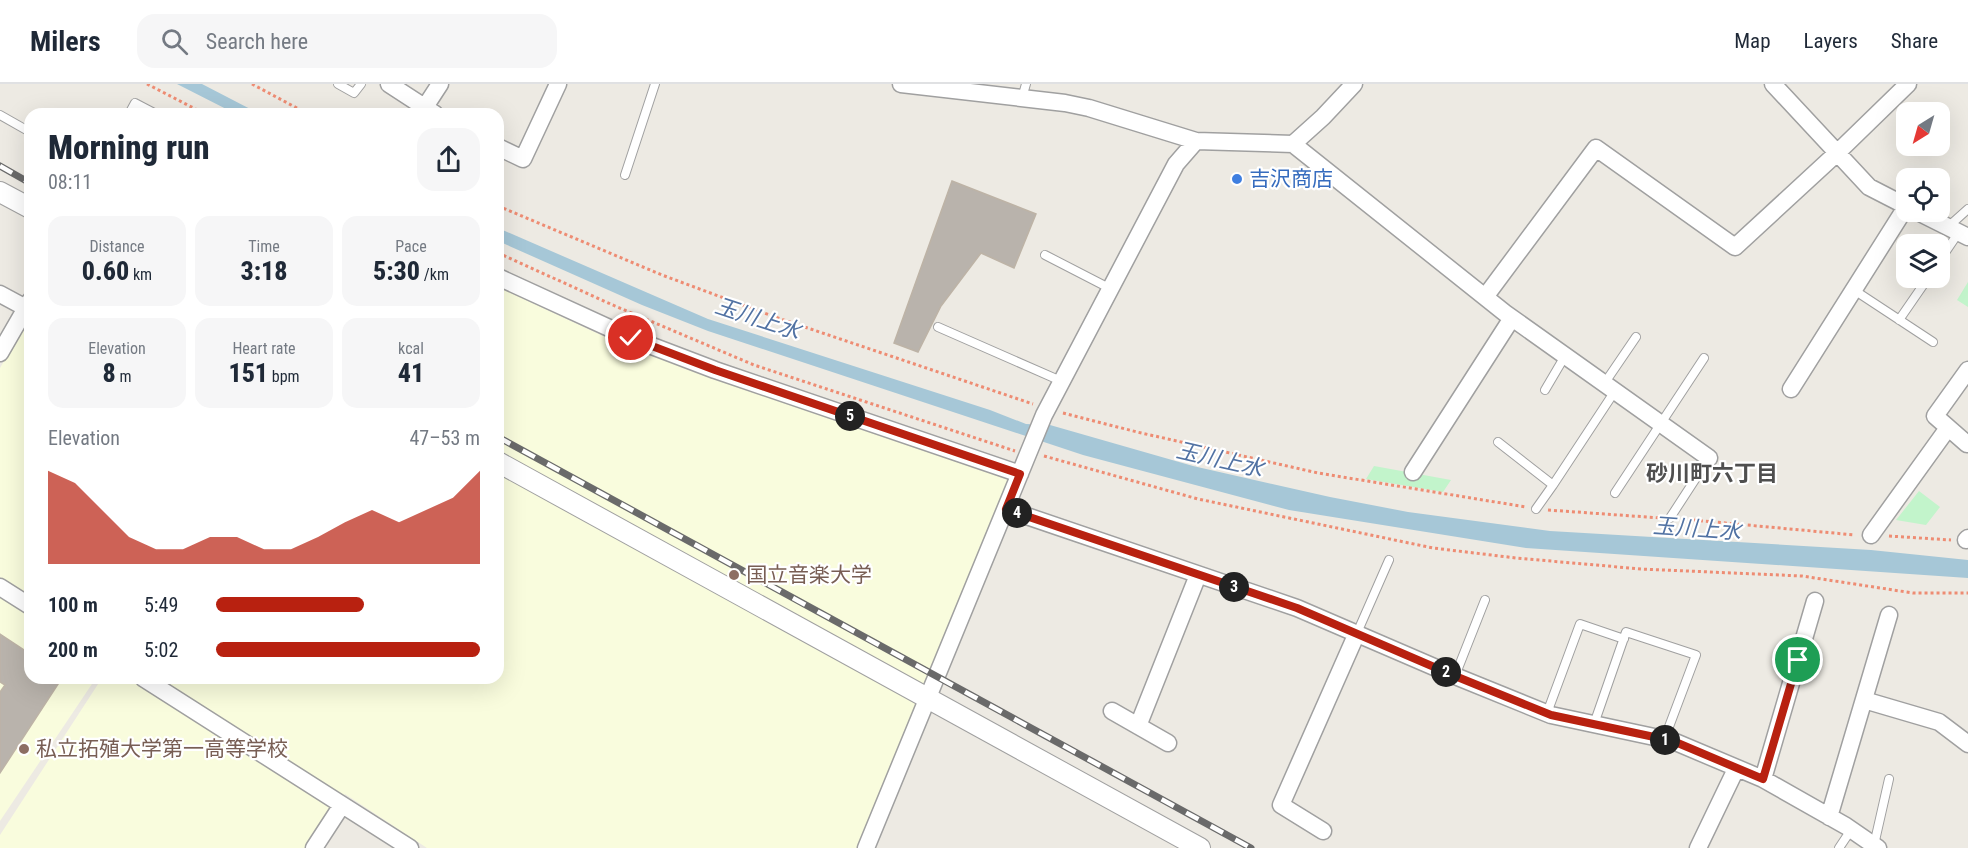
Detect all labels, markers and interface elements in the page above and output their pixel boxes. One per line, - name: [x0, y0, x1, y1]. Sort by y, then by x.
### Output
- search box: [137, 14, 557, 68]
- text: Milers: [30, 25, 101, 58]
- icon: search: [158, 25, 191, 58]
- text: Search here: [206, 29, 308, 54]
- text: Map: [1734, 29, 1771, 53]
- text: Layers: [1804, 29, 1858, 53]
- text: Share: [1891, 29, 1938, 53]
- north arrow: [1896, 102, 1950, 156]
- map controls: [1896, 102, 1950, 288]
- text: Morning run: [48, 128, 210, 167]
- button: share: [417, 128, 480, 191]
- place label: 吉沢商店: [1249, 167, 1333, 191]
- button: locate: [1896, 168, 1950, 222]
- text: 08:11: [48, 170, 92, 194]
- marker: 吉沢商店: [1230, 172, 1244, 186]
- button: layers: [1896, 234, 1950, 288]
- text: Distance: [89, 237, 145, 256]
- text: Time: [248, 237, 280, 256]
- text: Pace: [395, 237, 427, 256]
- text: 0.60: [82, 256, 129, 286]
- text: 3:18: [241, 256, 288, 286]
- text: 5:30: [373, 256, 420, 286]
- text: km: [129, 265, 152, 284]
- text: /km: [420, 265, 449, 284]
- water label: 玉川上水: [712, 293, 805, 345]
- pin: [605, 312, 656, 363]
- icon: check: [614, 321, 647, 354]
- text: Elevation: [88, 339, 146, 358]
- text: Heart rate: [232, 339, 296, 358]
- text: kcal: [398, 339, 424, 358]
- text: 8: [103, 358, 116, 388]
- text: 151: [228, 358, 268, 388]
- text: 41: [398, 358, 424, 388]
- text: m: [116, 367, 131, 386]
- text: bpm: [268, 367, 300, 386]
- pin: 5: [835, 401, 865, 431]
- text: 5: [846, 406, 854, 425]
- text: Elevation: [48, 426, 120, 450]
- text: 47–53 m: [409, 426, 480, 450]
- water label: 玉川上水: [1174, 437, 1268, 482]
- district label: 砂川町六丁目: [1646, 461, 1778, 486]
- pin: 4: [1002, 498, 1032, 528]
- text: 4: [1013, 503, 1021, 522]
- water label: 玉川上水: [1652, 513, 1744, 544]
- place label: 国立音楽大学: [746, 563, 872, 587]
- marker: 国立音楽大学: [727, 568, 741, 582]
- pin: 3: [1219, 572, 1249, 602]
- text: 3: [1230, 577, 1238, 596]
- text: 100 m: [48, 593, 98, 617]
- text: 5:49: [144, 593, 178, 617]
- pin: [1772, 634, 1823, 685]
- text: 200 m: [48, 638, 98, 662]
- text: 5:02: [144, 638, 178, 662]
- icon: arrive: [1781, 643, 1814, 676]
- pin: 2: [1431, 657, 1461, 687]
- text: 2: [1442, 662, 1450, 681]
- pin: 1: [1650, 725, 1680, 755]
- text: 1: [1661, 730, 1669, 749]
- place label: 私立拓殖大学第一高等学校: [36, 737, 288, 761]
- marker: 私立拓殖大学第一高等学校: [17, 742, 31, 756]

